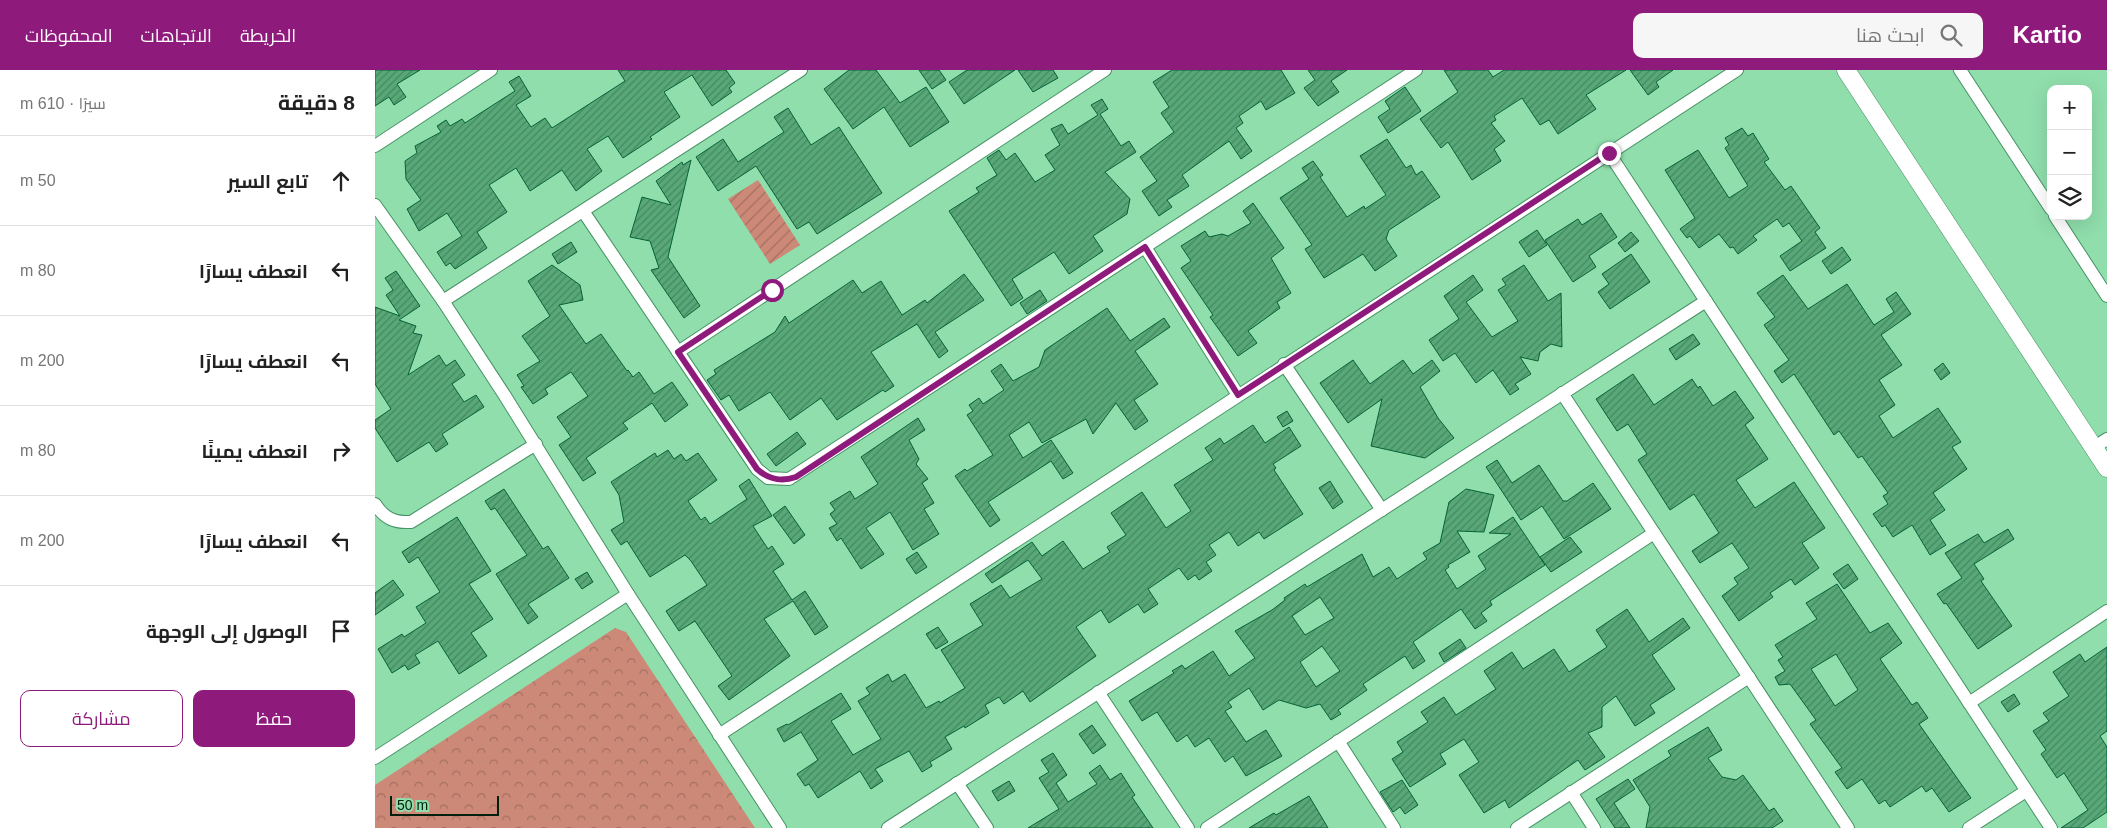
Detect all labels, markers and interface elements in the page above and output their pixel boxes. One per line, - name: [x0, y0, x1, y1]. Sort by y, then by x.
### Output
- search box: [1633, 13, 1983, 58]
- icon: search: [1937, 21, 1965, 49]
- text: Kartio: [2013, 21, 2082, 48]
- text: ابحث هنا: [1856, 25, 1925, 46]
- text: المحفوظات: [25, 26, 113, 46]
- text: الاتجاهات: [141, 26, 212, 46]
- text: الخريطة: [240, 26, 296, 46]
- map controls: [2047, 85, 2092, 220]
- button: +: [2047, 85, 2092, 130]
- text: 8 دقيقة: [278, 91, 355, 114]
- text: سيرًا · 610 m: [20, 95, 106, 112]
- button: −: [2047, 130, 2092, 175]
- route end: [1598, 142, 1621, 165]
- icon: ahead: [327, 167, 355, 195]
- text: تابع السير: [227, 171, 308, 192]
- text: 50 m: [20, 172, 56, 189]
- button: layers: [2047, 175, 2092, 220]
- icon: left: [327, 257, 355, 285]
- text: انعطف يسارًا: [199, 261, 308, 282]
- text: 80 m: [20, 262, 56, 279]
- route start: [761, 279, 784, 302]
- icon: left: [327, 347, 355, 375]
- text: انعطف يسارًا: [199, 351, 308, 372]
- text: 200 m: [20, 352, 64, 369]
- icon: right: [327, 437, 355, 465]
- text: انعطف يمينًا: [201, 441, 308, 462]
- text: 80 m: [20, 442, 56, 459]
- icon: left: [327, 527, 355, 555]
- text: انعطف يسارًا: [199, 531, 308, 552]
- text: 200 m: [20, 532, 64, 549]
- icon: arrive: [327, 617, 355, 645]
- text: الوصول إلى الوجهة: [146, 621, 308, 642]
- button: مشاركة: [20, 690, 183, 747]
- button: حفظ: [193, 690, 355, 747]
- scale bar: [390, 793, 499, 816]
- text: 50 m: [397, 797, 428, 813]

